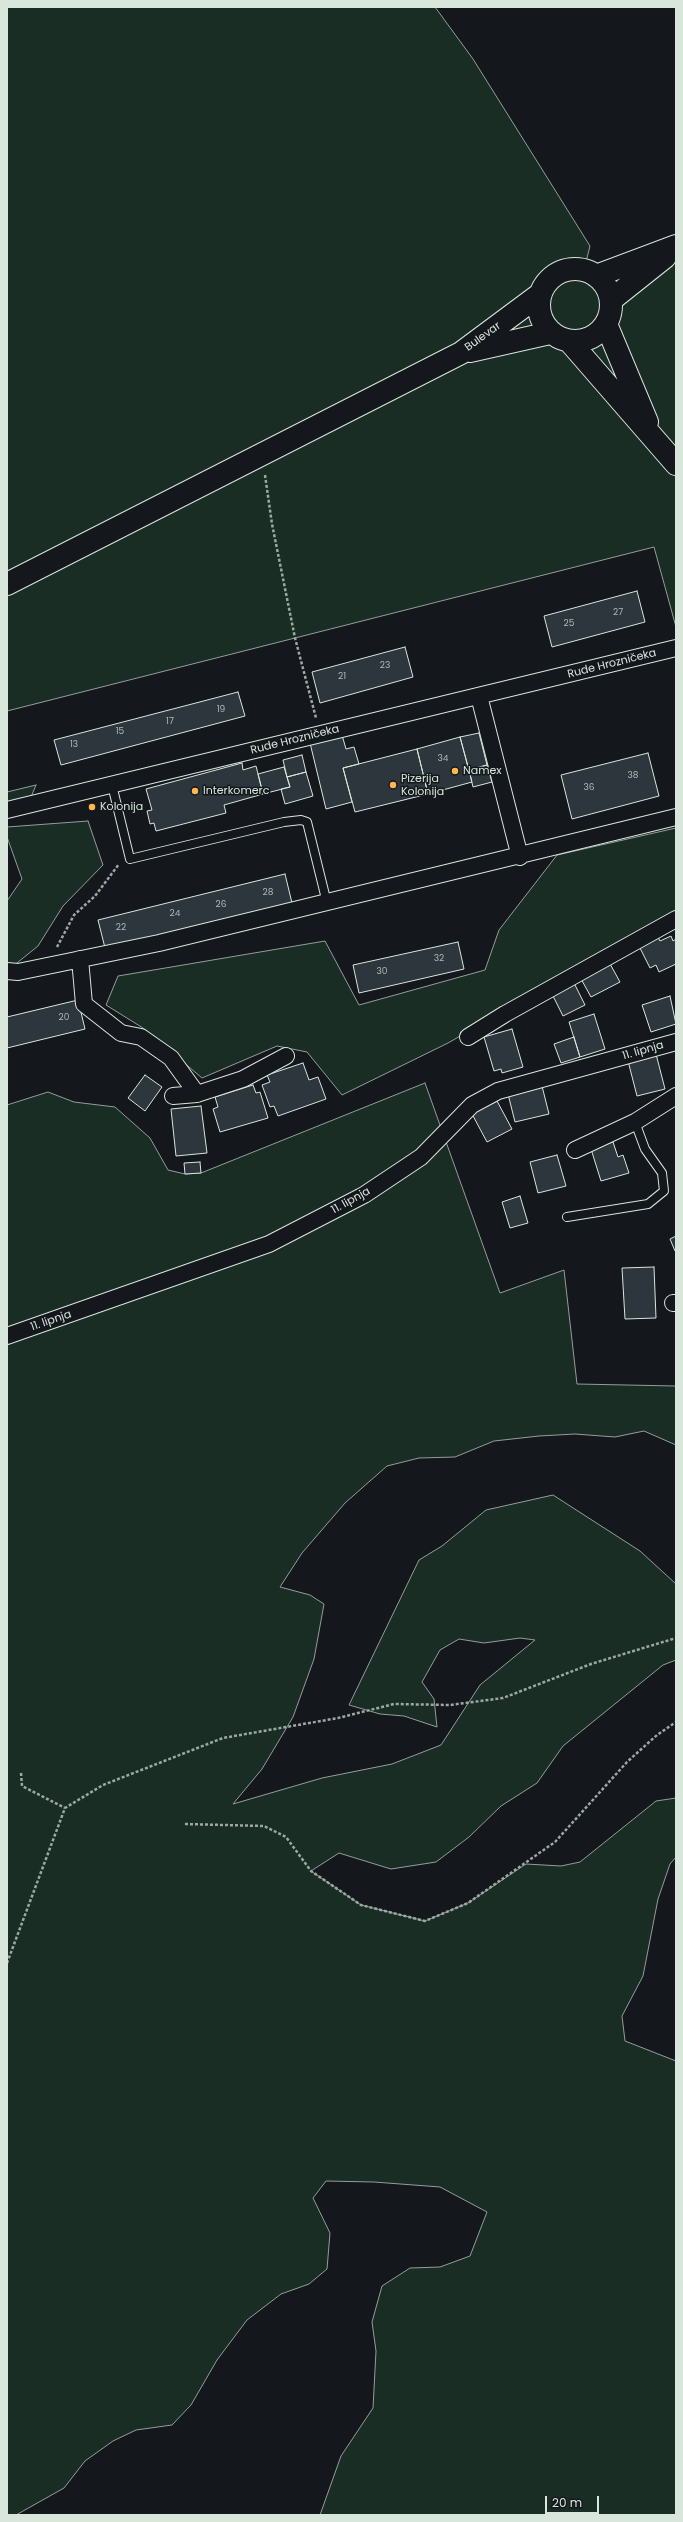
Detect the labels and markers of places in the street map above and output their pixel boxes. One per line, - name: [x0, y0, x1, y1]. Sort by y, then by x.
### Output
- place label: Namex: [463, 764, 502, 778]
- marker: Namex: [450, 766, 460, 776]
- place label: Pizerija Kolonija: [401, 772, 444, 798]
- marker: Pizerija Kolonija: [388, 780, 398, 790]
- place label: Interkomerc: [203, 784, 269, 798]
- marker: Interkomerc: [190, 786, 200, 796]
- place label: Kolonija: [100, 800, 143, 814]
- marker: Kolonija: [87, 802, 97, 812]

